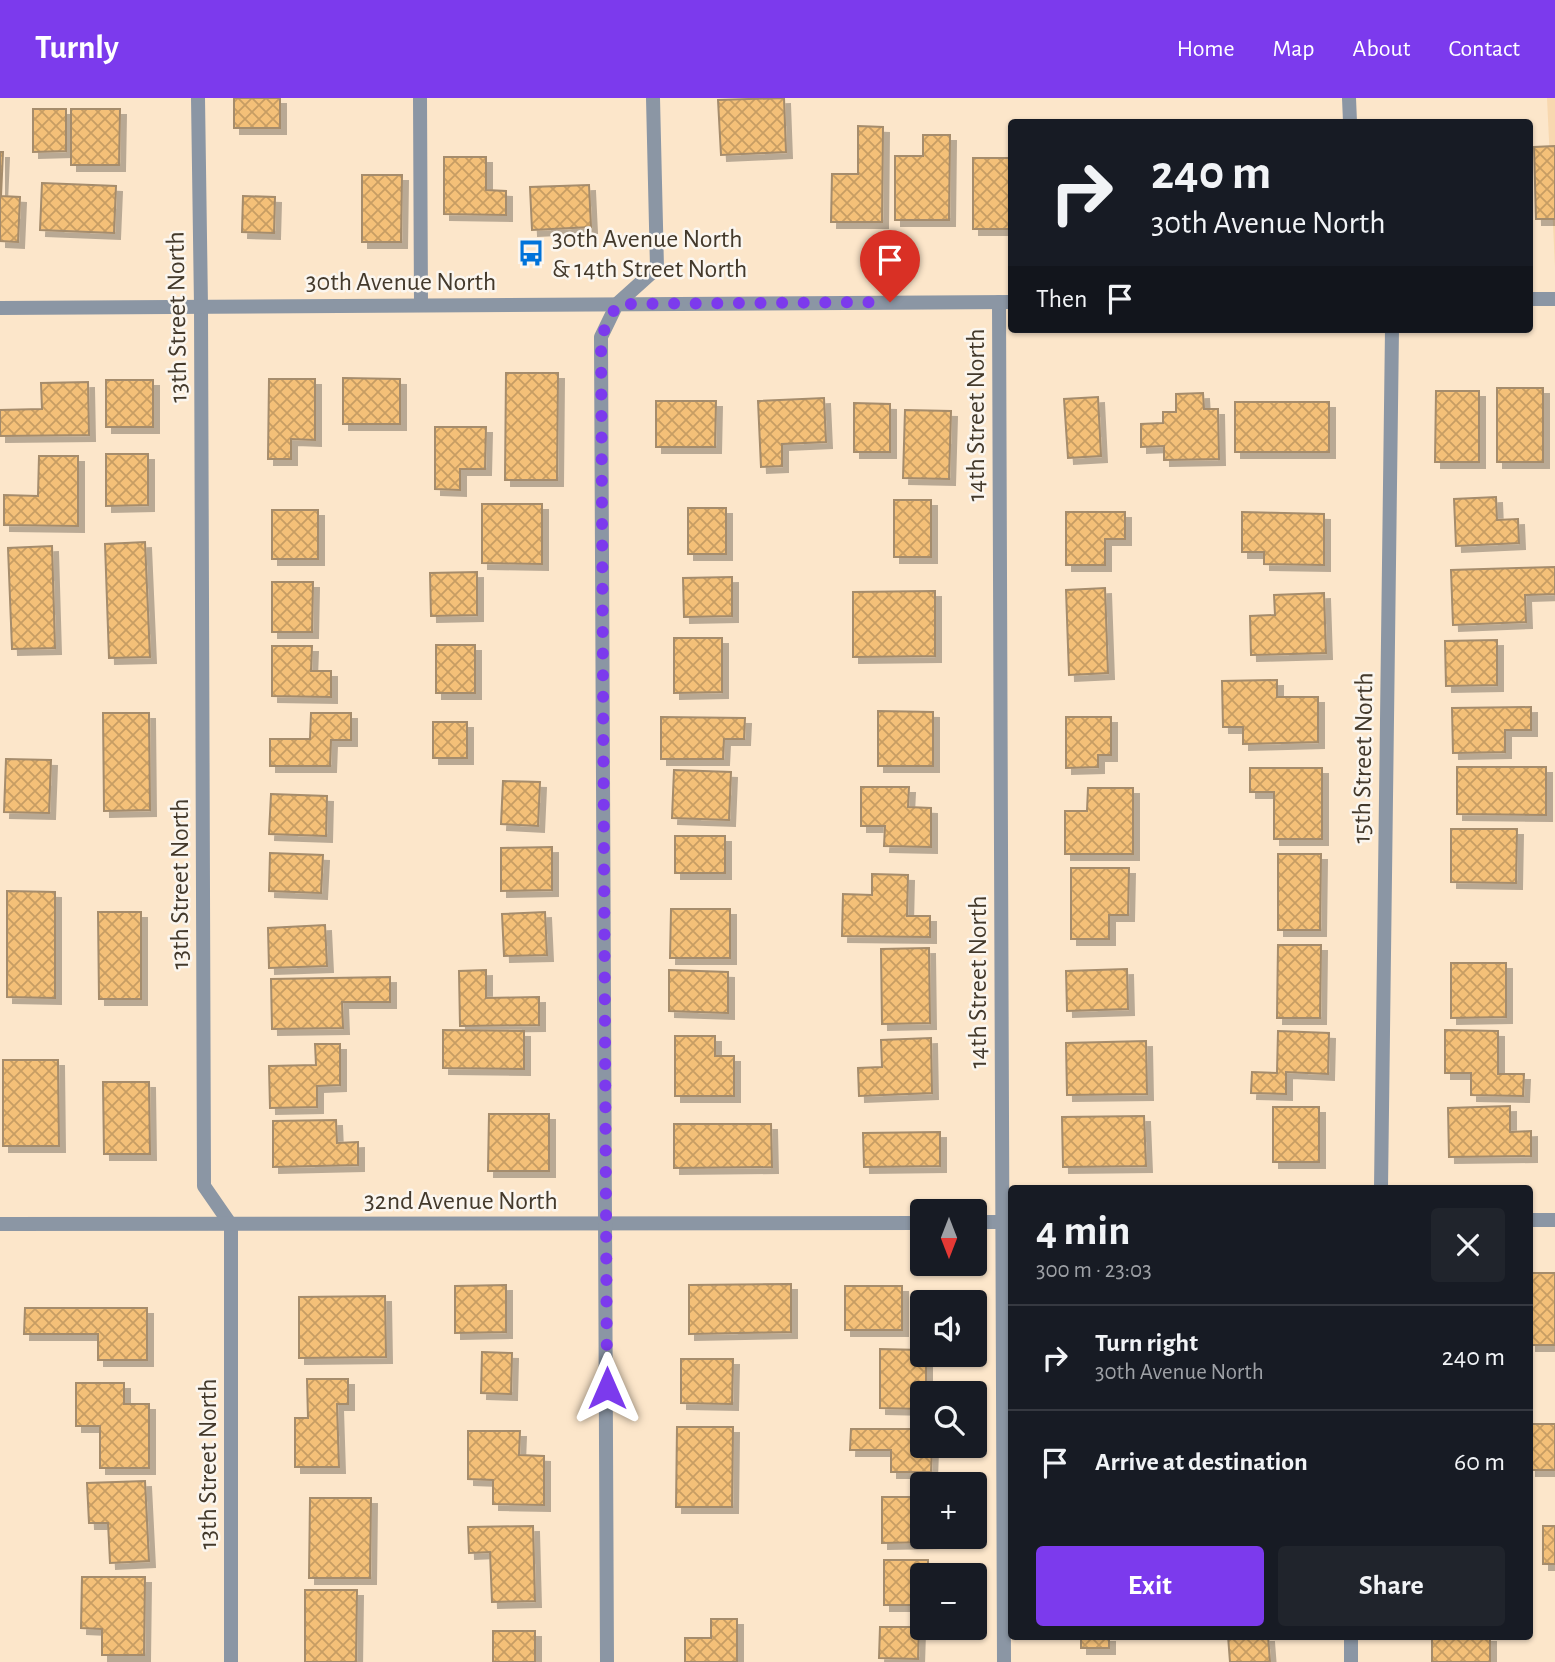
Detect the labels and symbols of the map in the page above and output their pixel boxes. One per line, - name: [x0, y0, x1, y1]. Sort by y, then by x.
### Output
- place label: 30th Avenue North & 14th Street North: [552, 226, 747, 282]
- pin: [860, 230, 920, 302]
- street label: 13th Street North: [163, 231, 191, 403]
- bus stop icon: 30th Avenue North & 14th Street North: [516, 238, 546, 268]
- street label: 30th Avenue North: [306, 269, 496, 295]
- street label: 14th Street North: [963, 328, 989, 502]
- street label: 15th Street North: [1349, 672, 1377, 844]
- street label: 13th Street North: [167, 798, 193, 970]
- street label: 14th Street North: [965, 895, 991, 1069]
- street label: 32nd Avenue North: [364, 1188, 558, 1214]
- north arrow: [910, 1199, 987, 1276]
- position arrow: [570, 1351, 644, 1425]
- street label: 13th Street North: [195, 1378, 221, 1550]

